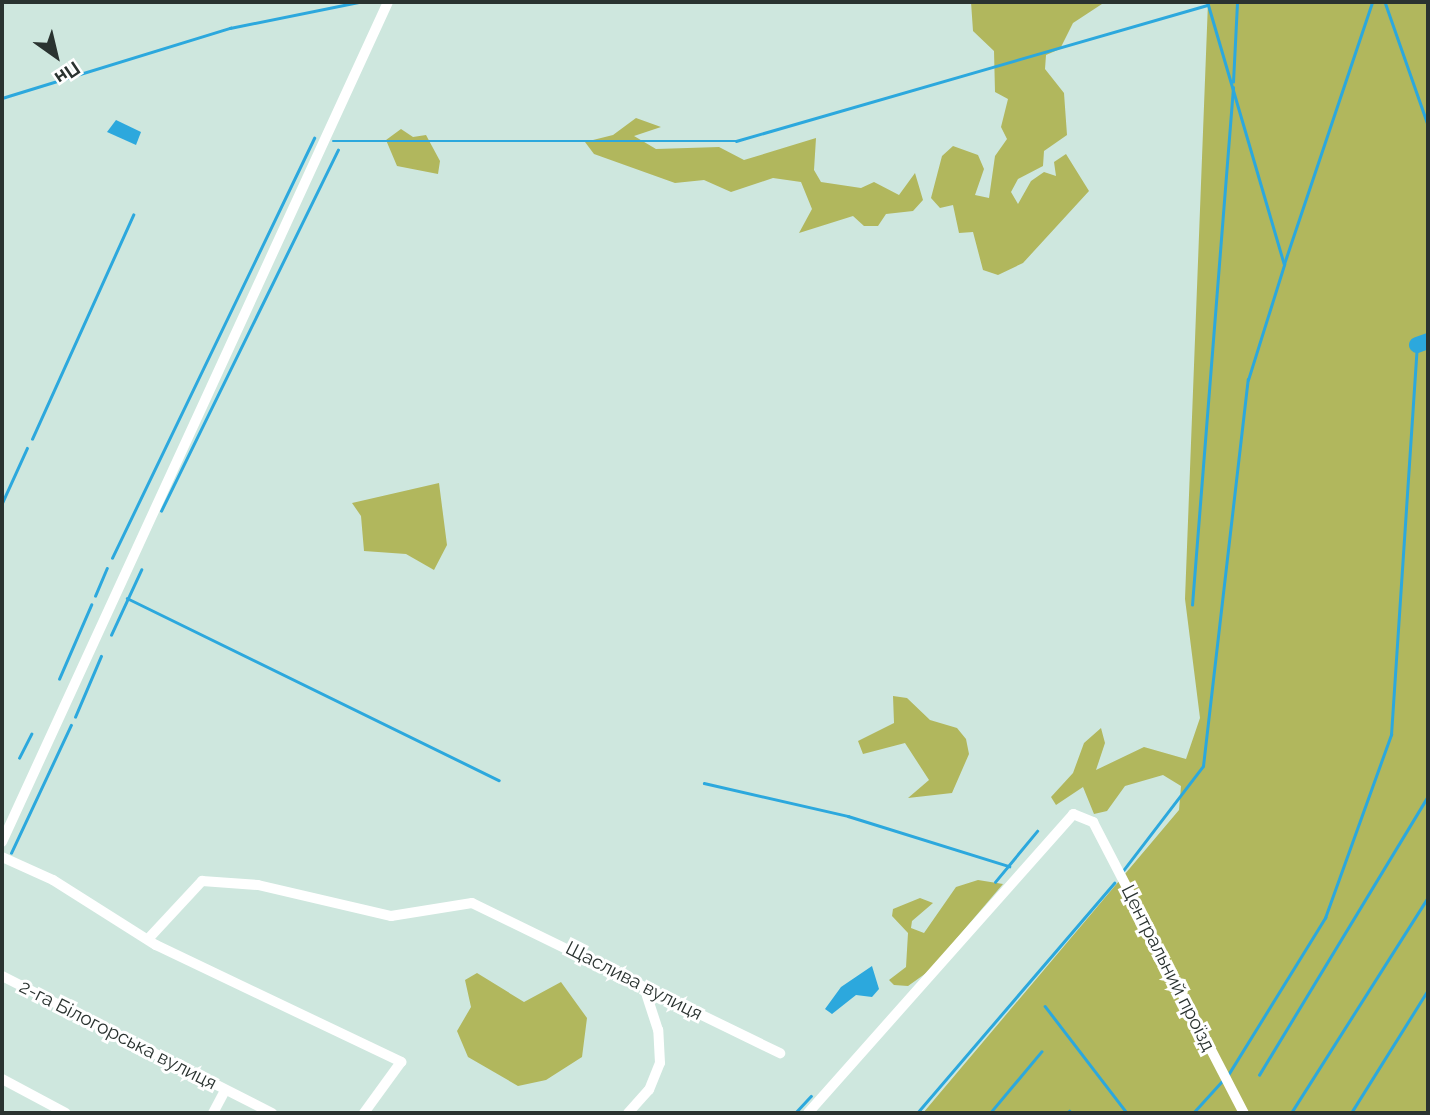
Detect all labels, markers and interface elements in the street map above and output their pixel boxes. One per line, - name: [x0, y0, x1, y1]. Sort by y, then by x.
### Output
- north arrow: [21, 21, 91, 91]
- text: Пн: [51, 57, 84, 90]
- street label: Центральний проїзд: [1116, 881, 1220, 1055]
- street label: Щаслива вулиця: [562, 937, 706, 1025]
- street label: 2-га Білогорська вулиця: [16, 975, 220, 1095]

